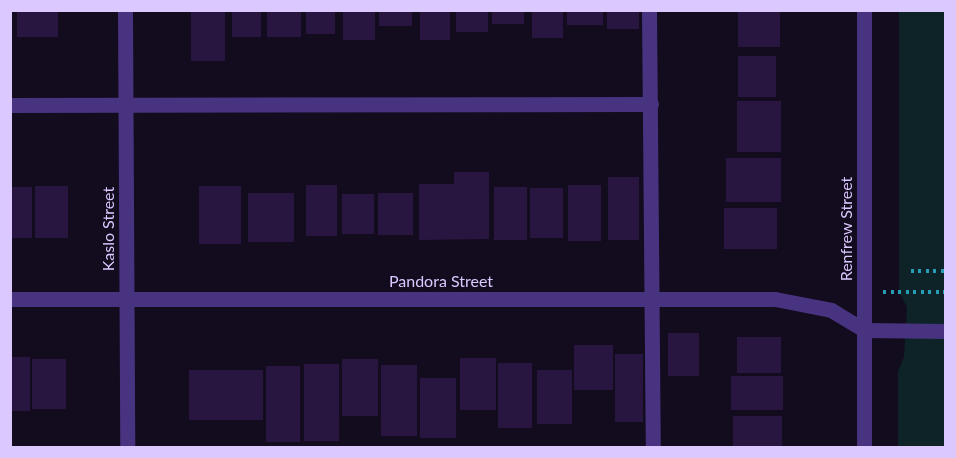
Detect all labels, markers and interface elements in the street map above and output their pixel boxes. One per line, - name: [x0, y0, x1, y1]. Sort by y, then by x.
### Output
- street label: Renfrew Street: [836, 176, 856, 282]
- street label: Kaslo Street: [98, 187, 118, 271]
- street label: Pandora Street: [389, 271, 493, 291]

